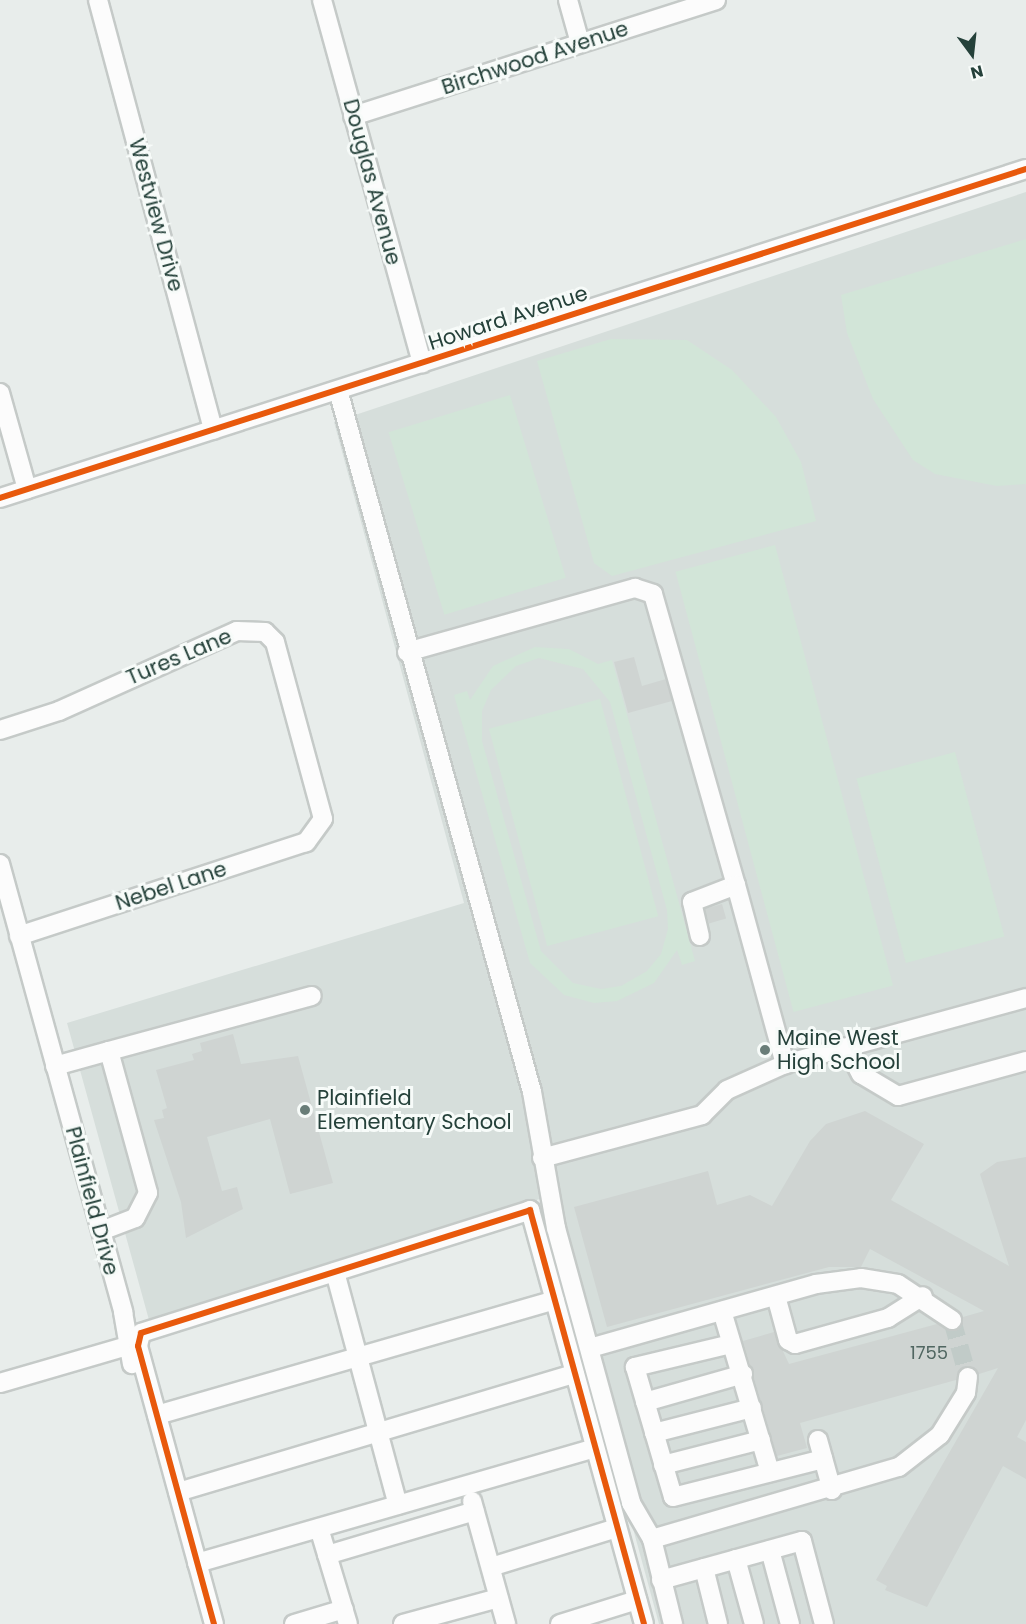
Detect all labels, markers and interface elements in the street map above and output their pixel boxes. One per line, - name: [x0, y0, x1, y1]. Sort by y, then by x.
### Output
- street label: Birchwood Avenue: [438, 16, 632, 100]
- north arrow: [942, 24, 1002, 84]
- text: N: [968, 59, 986, 85]
- street label: Douglas Avenue: [338, 96, 406, 268]
- street label: Westview Drive: [123, 136, 189, 294]
- street label: Howard Avenue: [425, 280, 591, 356]
- street label: Tures Lane: [123, 624, 235, 690]
- street label: Nebel Lane: [112, 856, 230, 916]
- place label: Maine West High School: [777, 1025, 901, 1075]
- marker: Maine West High School: [758, 1043, 772, 1057]
- place label: Plainfield Elementary School: [317, 1085, 512, 1135]
- marker: Plainfield Elementary School: [298, 1103, 312, 1117]
- street label: Plainfield Drive: [60, 1124, 124, 1278]
- house number: 1755: [910, 1342, 948, 1364]

